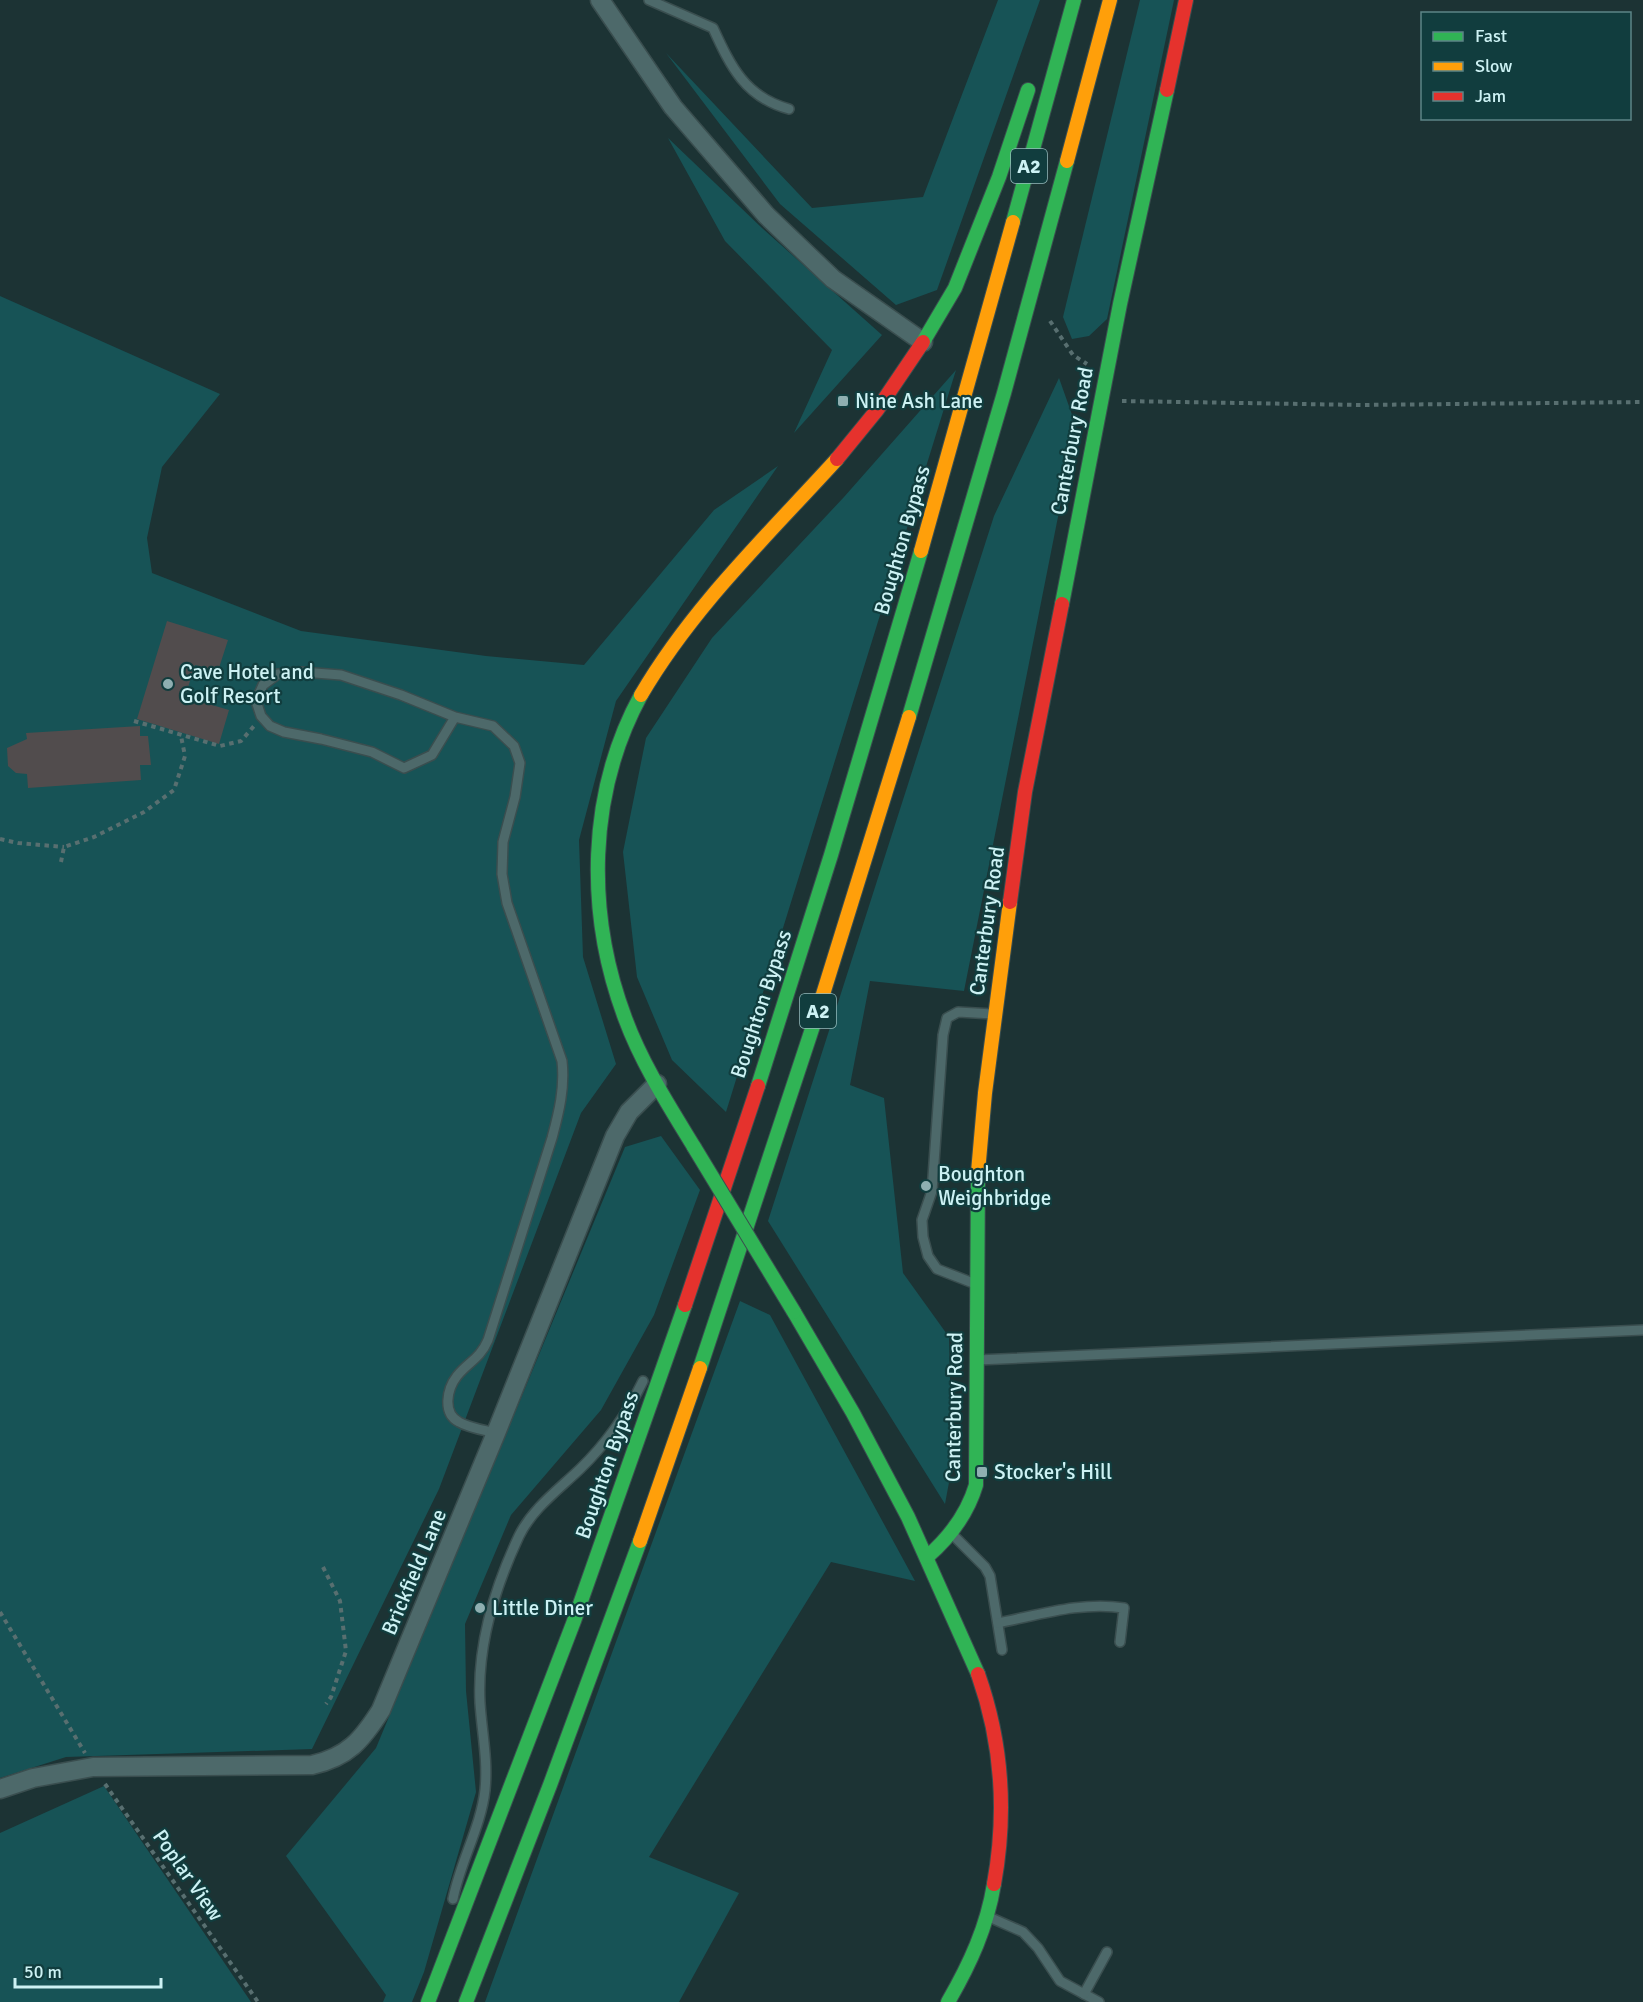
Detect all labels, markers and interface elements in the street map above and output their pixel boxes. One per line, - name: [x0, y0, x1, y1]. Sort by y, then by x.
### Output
- legend: [1421, 12, 1631, 120]
- text: Fast: [1475, 25, 1507, 47]
- text: Slow: [1475, 55, 1512, 77]
- text: Jam: [1475, 85, 1506, 107]
- road number: A2: [1011, 149, 1047, 183]
- street label: Canterbury Road: [1045, 365, 1099, 517]
- place label: Nine Ash Lane: [855, 388, 983, 414]
- marker: Nine Ash Lane: [836, 394, 850, 408]
- street label: Boughton Bypass: [868, 462, 936, 618]
- place label: Cave Hotel and Golf Resort: [180, 659, 314, 709]
- marker: Cave Hotel and Golf Resort: [161, 677, 175, 691]
- street label: Canterbury Road: [964, 845, 1010, 997]
- street label: Boughton Bypass: [725, 927, 797, 1081]
- road number: A2: [800, 994, 836, 1028]
- place label: Boughton Weighbridge: [938, 1161, 1051, 1211]
- marker: Boughton Weighbridge: [919, 1179, 933, 1193]
- street label: Canterbury Road: [940, 1332, 968, 1482]
- street label: Boughton Bypass: [570, 1388, 644, 1542]
- place label: Stocker's Hill: [994, 1459, 1112, 1485]
- marker: Stocker's Hill: [975, 1465, 989, 1479]
- street label: Brickfield Lane: [376, 1505, 452, 1639]
- place label: Little Diner: [492, 1595, 593, 1621]
- marker: Little Diner: [473, 1601, 487, 1615]
- street label: Poplar View: [147, 1824, 229, 1926]
- scale bar: [15, 1951, 160, 1989]
- text: 50 m: [24, 1961, 62, 1983]

